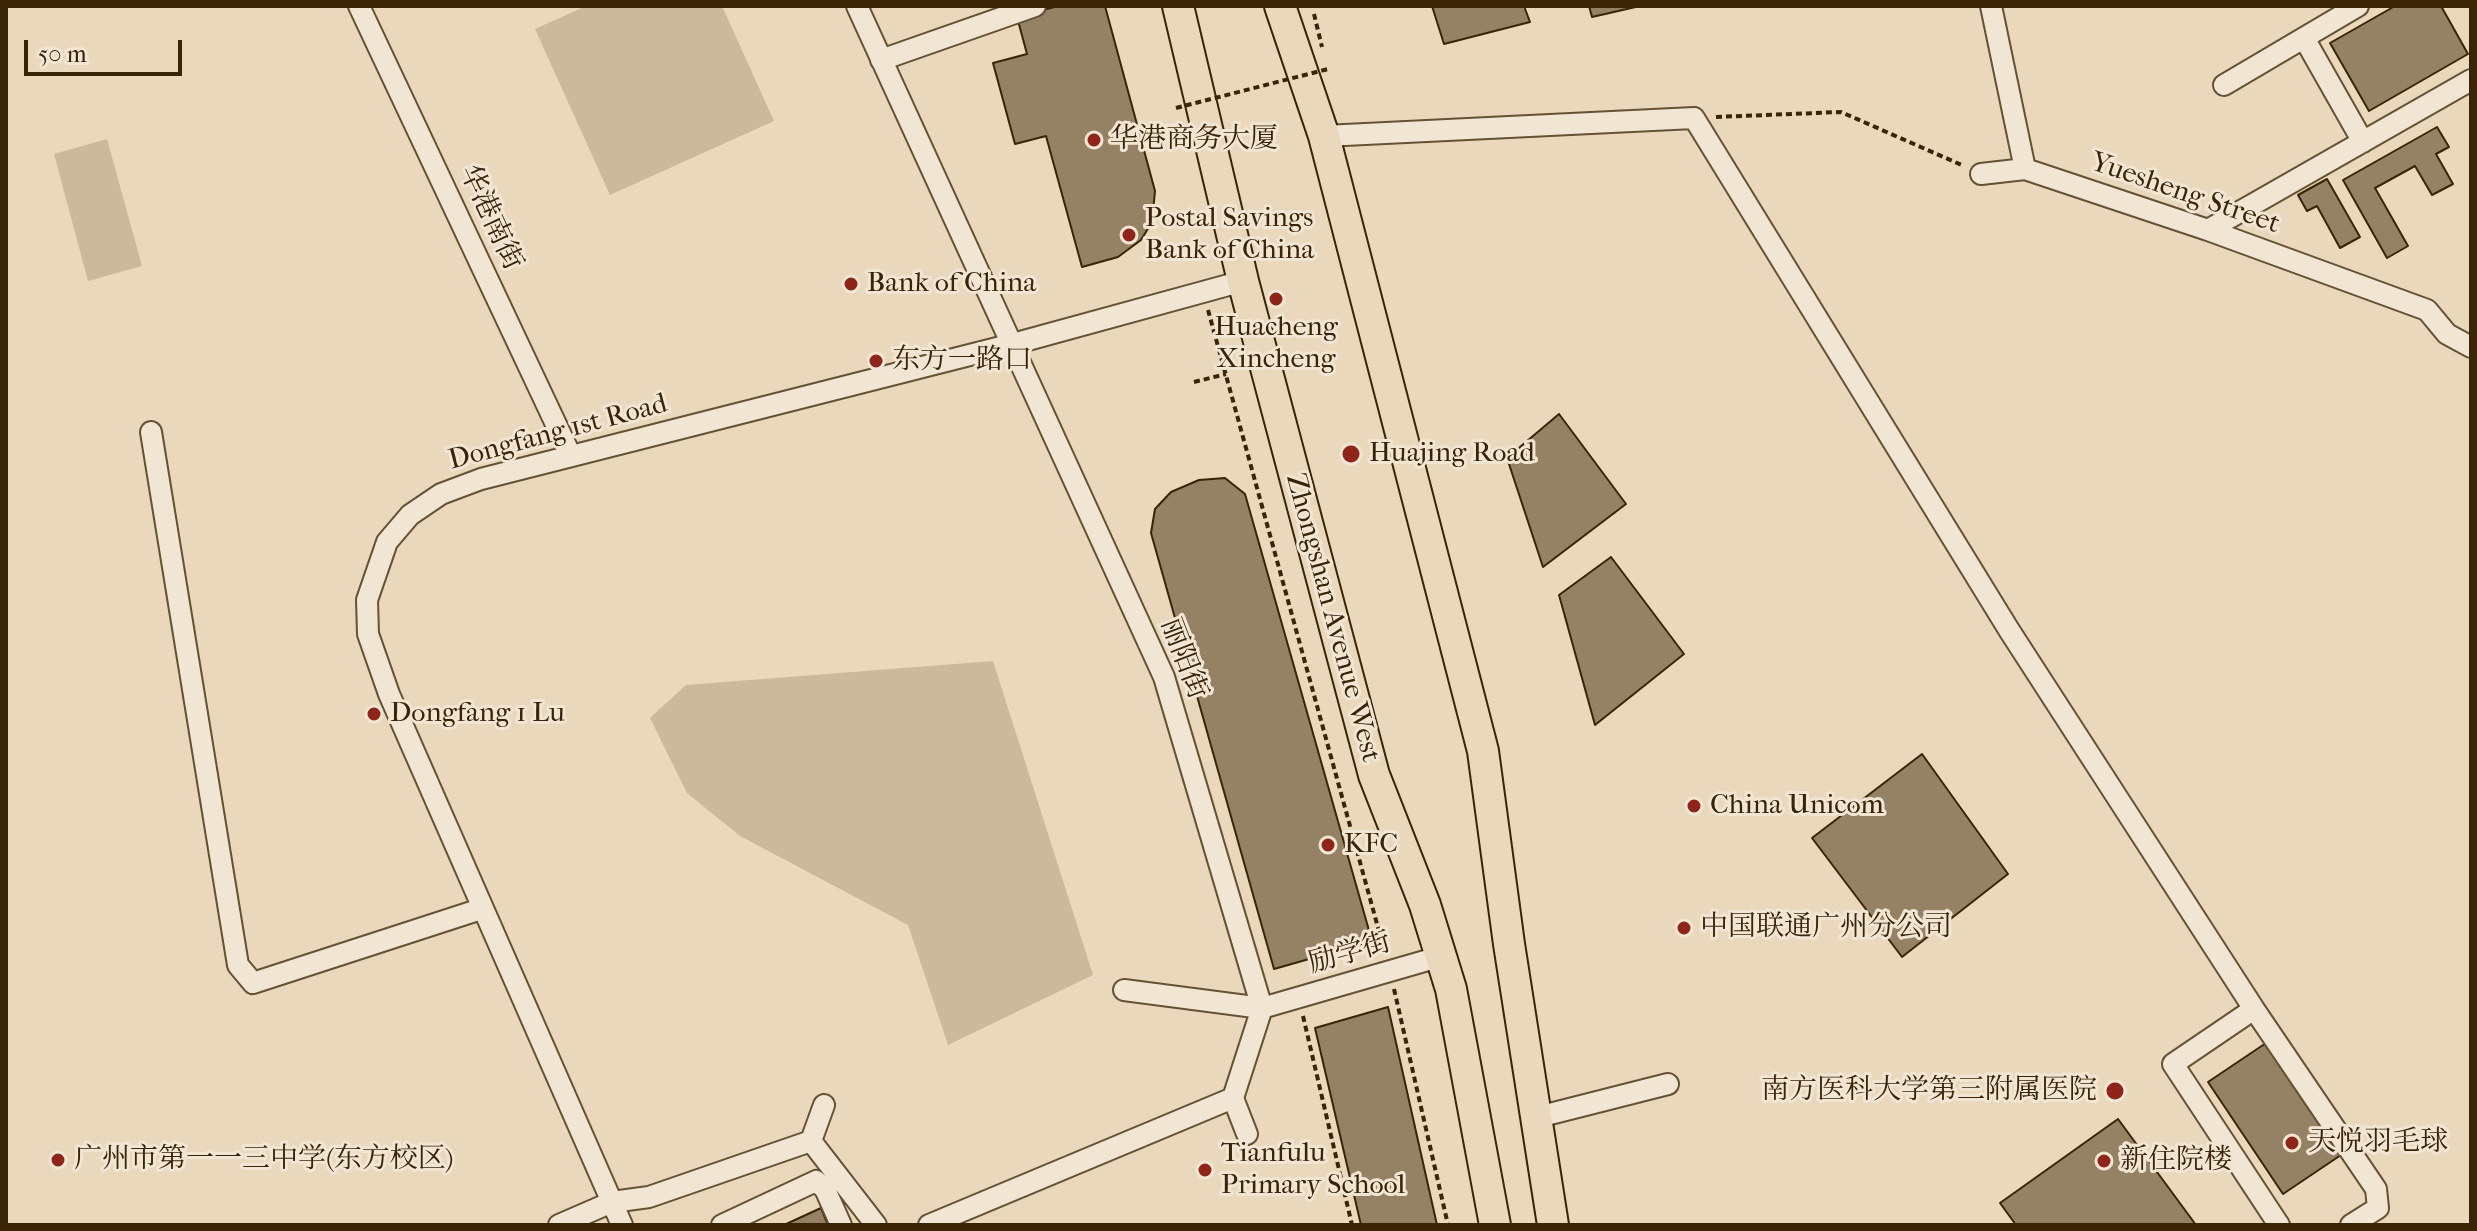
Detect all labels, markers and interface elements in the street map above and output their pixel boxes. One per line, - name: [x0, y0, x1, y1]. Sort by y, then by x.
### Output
- scale bar: [28, 24, 186, 74]
- text: 50 m: [38, 40, 87, 68]
- place label: 华港商务大厦: [1110, 123, 1278, 157]
- marker: 华港商务大厦: [1085, 131, 1103, 149]
- street label: Yuesheng Street: [2086, 146, 2284, 242]
- street label: 华港南街: [451, 160, 529, 276]
- place label: Postal Savings Bank of China: [1145, 202, 1314, 268]
- marker: Postal Savings Bank of China: [1120, 226, 1138, 244]
- place label: Bank of China: [867, 267, 1036, 301]
- marker: Bank of China: [842, 275, 860, 293]
- marker: Huacheng Xincheng: [1267, 290, 1285, 308]
- place label: Huacheng Xincheng: [1214, 311, 1338, 377]
- place label: 东方一路口: [892, 344, 1032, 378]
- marker: 东方一路口: [867, 352, 885, 370]
- street label: Dongfang 1st Road: [445, 388, 671, 478]
- place label: Huajing Road: [1369, 437, 1535, 471]
- marker: Huajing Road: [1340, 443, 1362, 465]
- street label: Zhongshan Avenue West: [1277, 470, 1387, 766]
- street label: 丽阳街: [1152, 614, 1214, 704]
- place label: Dongfang 1 Lu: [390, 697, 565, 731]
- marker: Dongfang 1 Lu: [365, 705, 383, 723]
- place label: China Unicom: [1710, 789, 1884, 823]
- marker: China Unicom: [1685, 797, 1703, 815]
- place label: KFC: [1344, 828, 1398, 862]
- marker: KFC: [1319, 836, 1337, 854]
- place label: 中国联通广州分公司: [1700, 911, 1952, 945]
- marker: 中国联通广州分公司: [1675, 919, 1693, 937]
- street label: 励学街: [1305, 926, 1395, 982]
- place label: 南方医科大学第三附属医院: [1761, 1074, 2097, 1108]
- marker: 南方医科大学第三附属医院: [2104, 1080, 2126, 1102]
- place label: 天悦羽毛球: [2308, 1126, 2448, 1160]
- marker: 天悦羽毛球: [2283, 1134, 2301, 1152]
- place label: Tianfulu Primary School: [1221, 1137, 1405, 1203]
- place label: 广州市第一一三中学(东方校区): [74, 1143, 454, 1177]
- place label: 新住院楼: [2120, 1144, 2232, 1178]
- marker: 广州市第一一三中学(东方校区): [49, 1151, 67, 1169]
- marker: 新住院楼: [2095, 1152, 2113, 1170]
- marker: Tianfulu Primary School: [1196, 1161, 1214, 1179]

